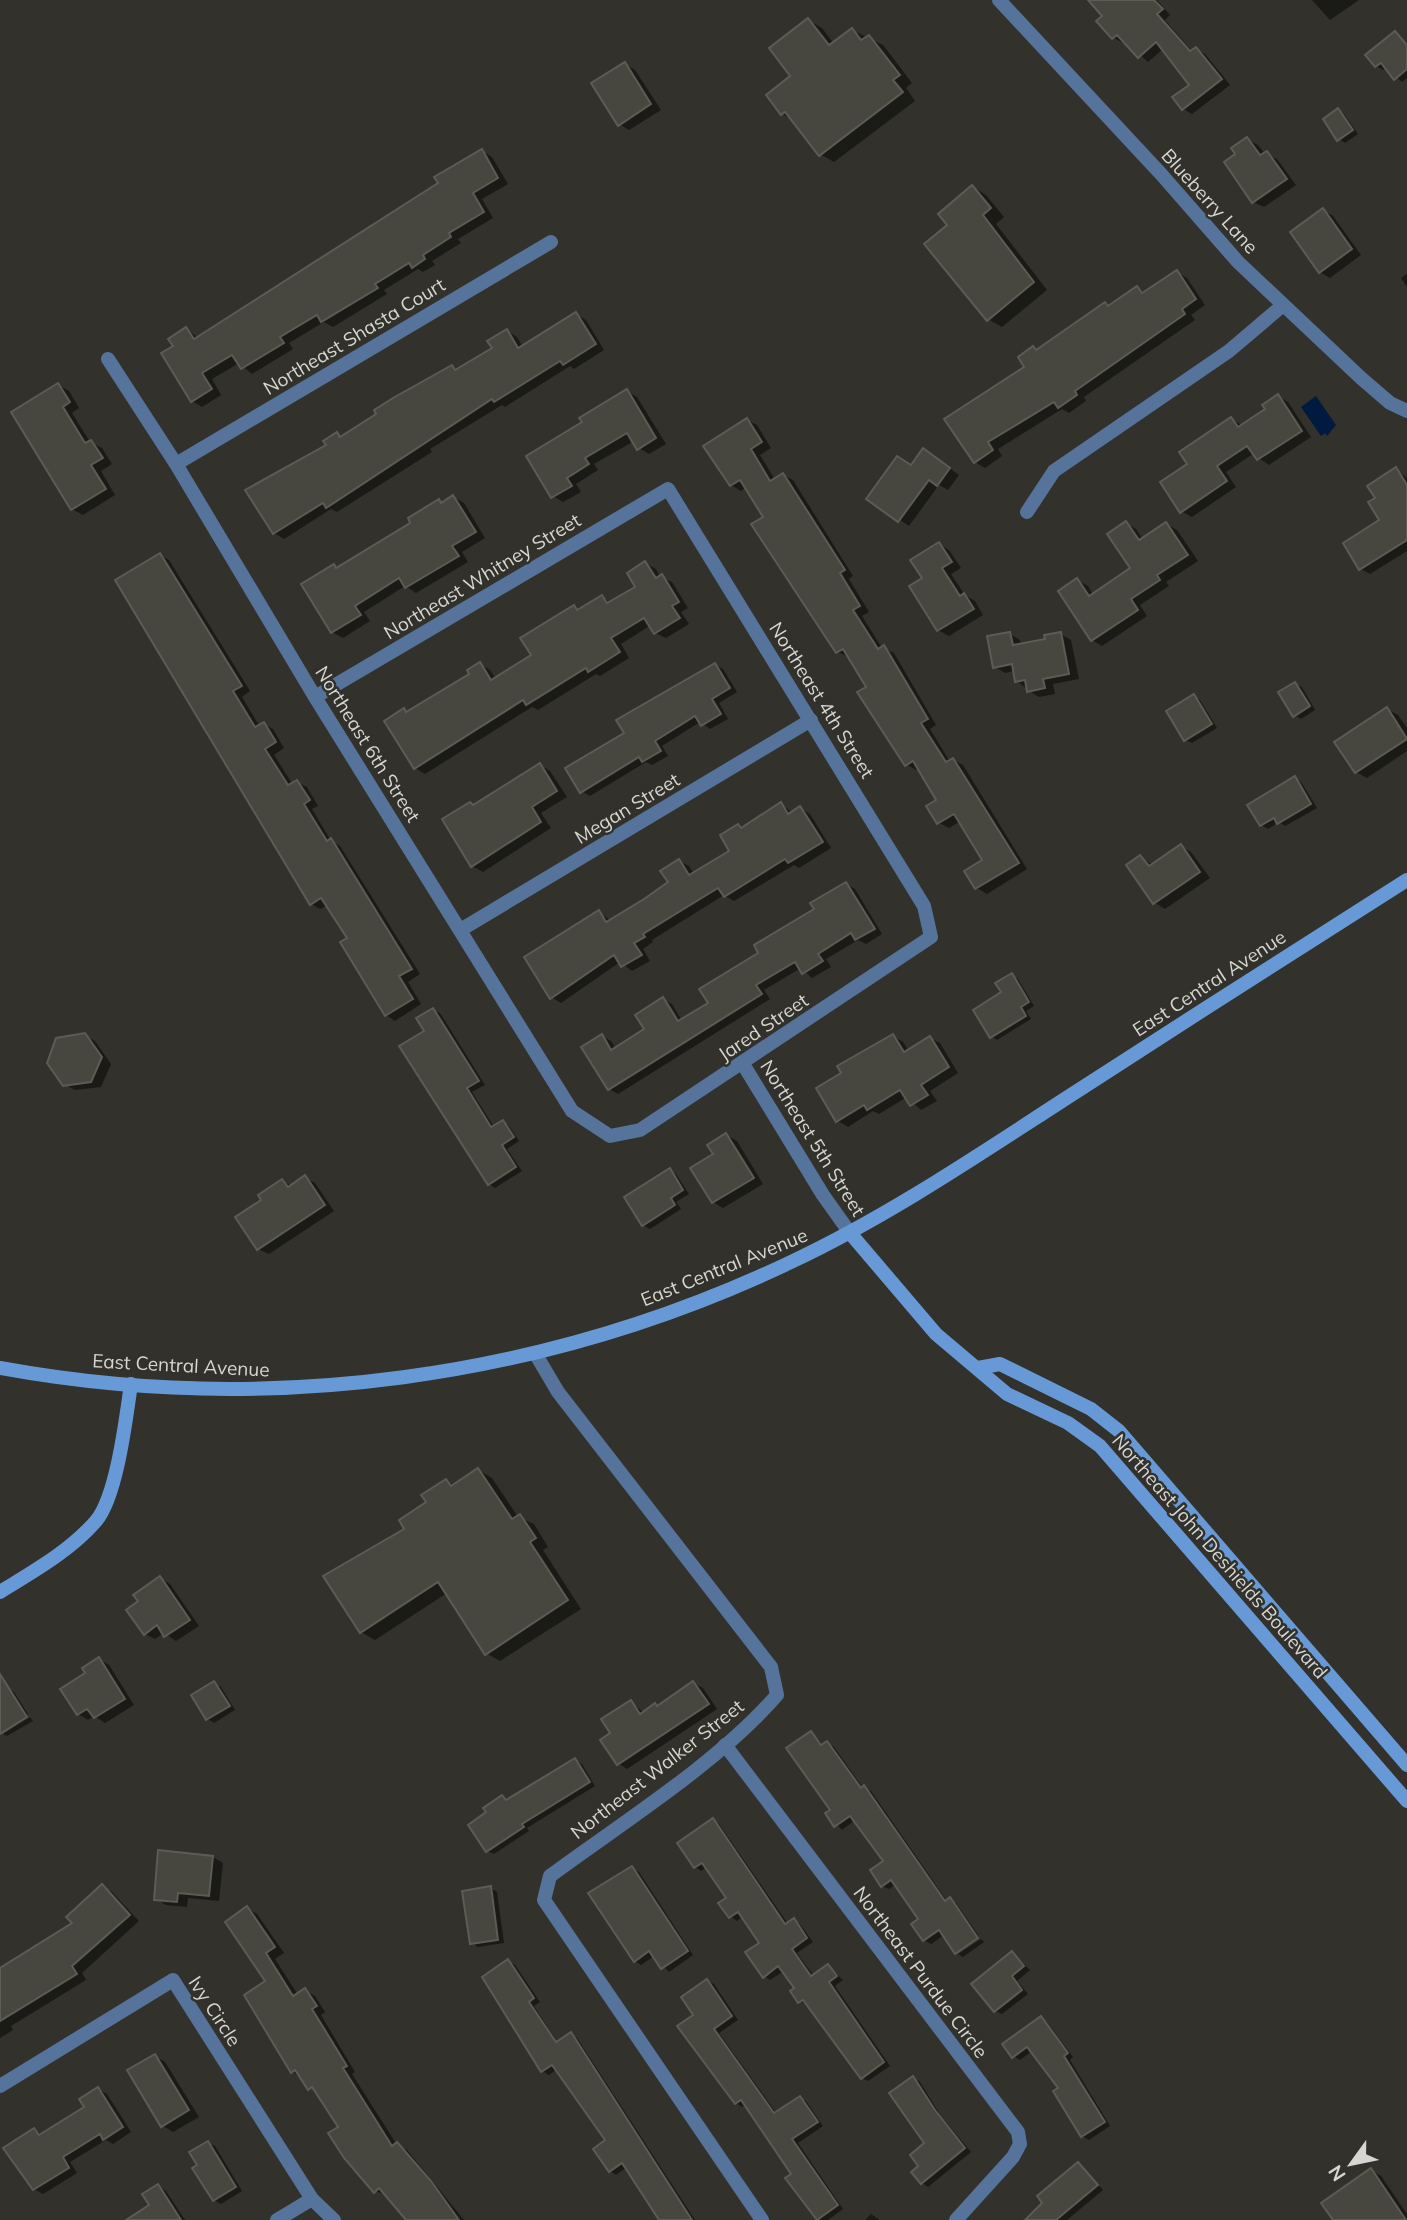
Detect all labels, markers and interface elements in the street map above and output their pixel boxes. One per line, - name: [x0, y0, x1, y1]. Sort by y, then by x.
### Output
- street label: Blueberry Lane: [1157, 144, 1263, 258]
- street label: Northeast Shasta Court: [259, 272, 450, 400]
- street label: Northeast Whitney Street: [379, 508, 585, 644]
- street label: Northeast 4th Street: [764, 617, 880, 783]
- street label: Northeast 6th Street: [310, 661, 426, 827]
- street label: Megan Street: [570, 767, 684, 849]
- street label: East Central Avenue: [1128, 925, 1290, 1041]
- street label: Jared Street: [713, 988, 813, 1066]
- street label: Northeast 5th Street: [755, 1055, 871, 1221]
- street label: East Central Avenue: [637, 1223, 811, 1311]
- street label: East Central Avenue: [92, 1348, 270, 1382]
- street label: Northeast John Deshields Boulevard: [1107, 1429, 1333, 1683]
- street label: Northeast Walker Street: [566, 1694, 749, 1844]
- street label: Northeast Purdue Circle: [848, 1881, 994, 2063]
- street label: Ivy Circle: [183, 1971, 247, 2051]
- north arrow: [1316, 2129, 1386, 2199]
- text: N: [1323, 2161, 1351, 2186]

